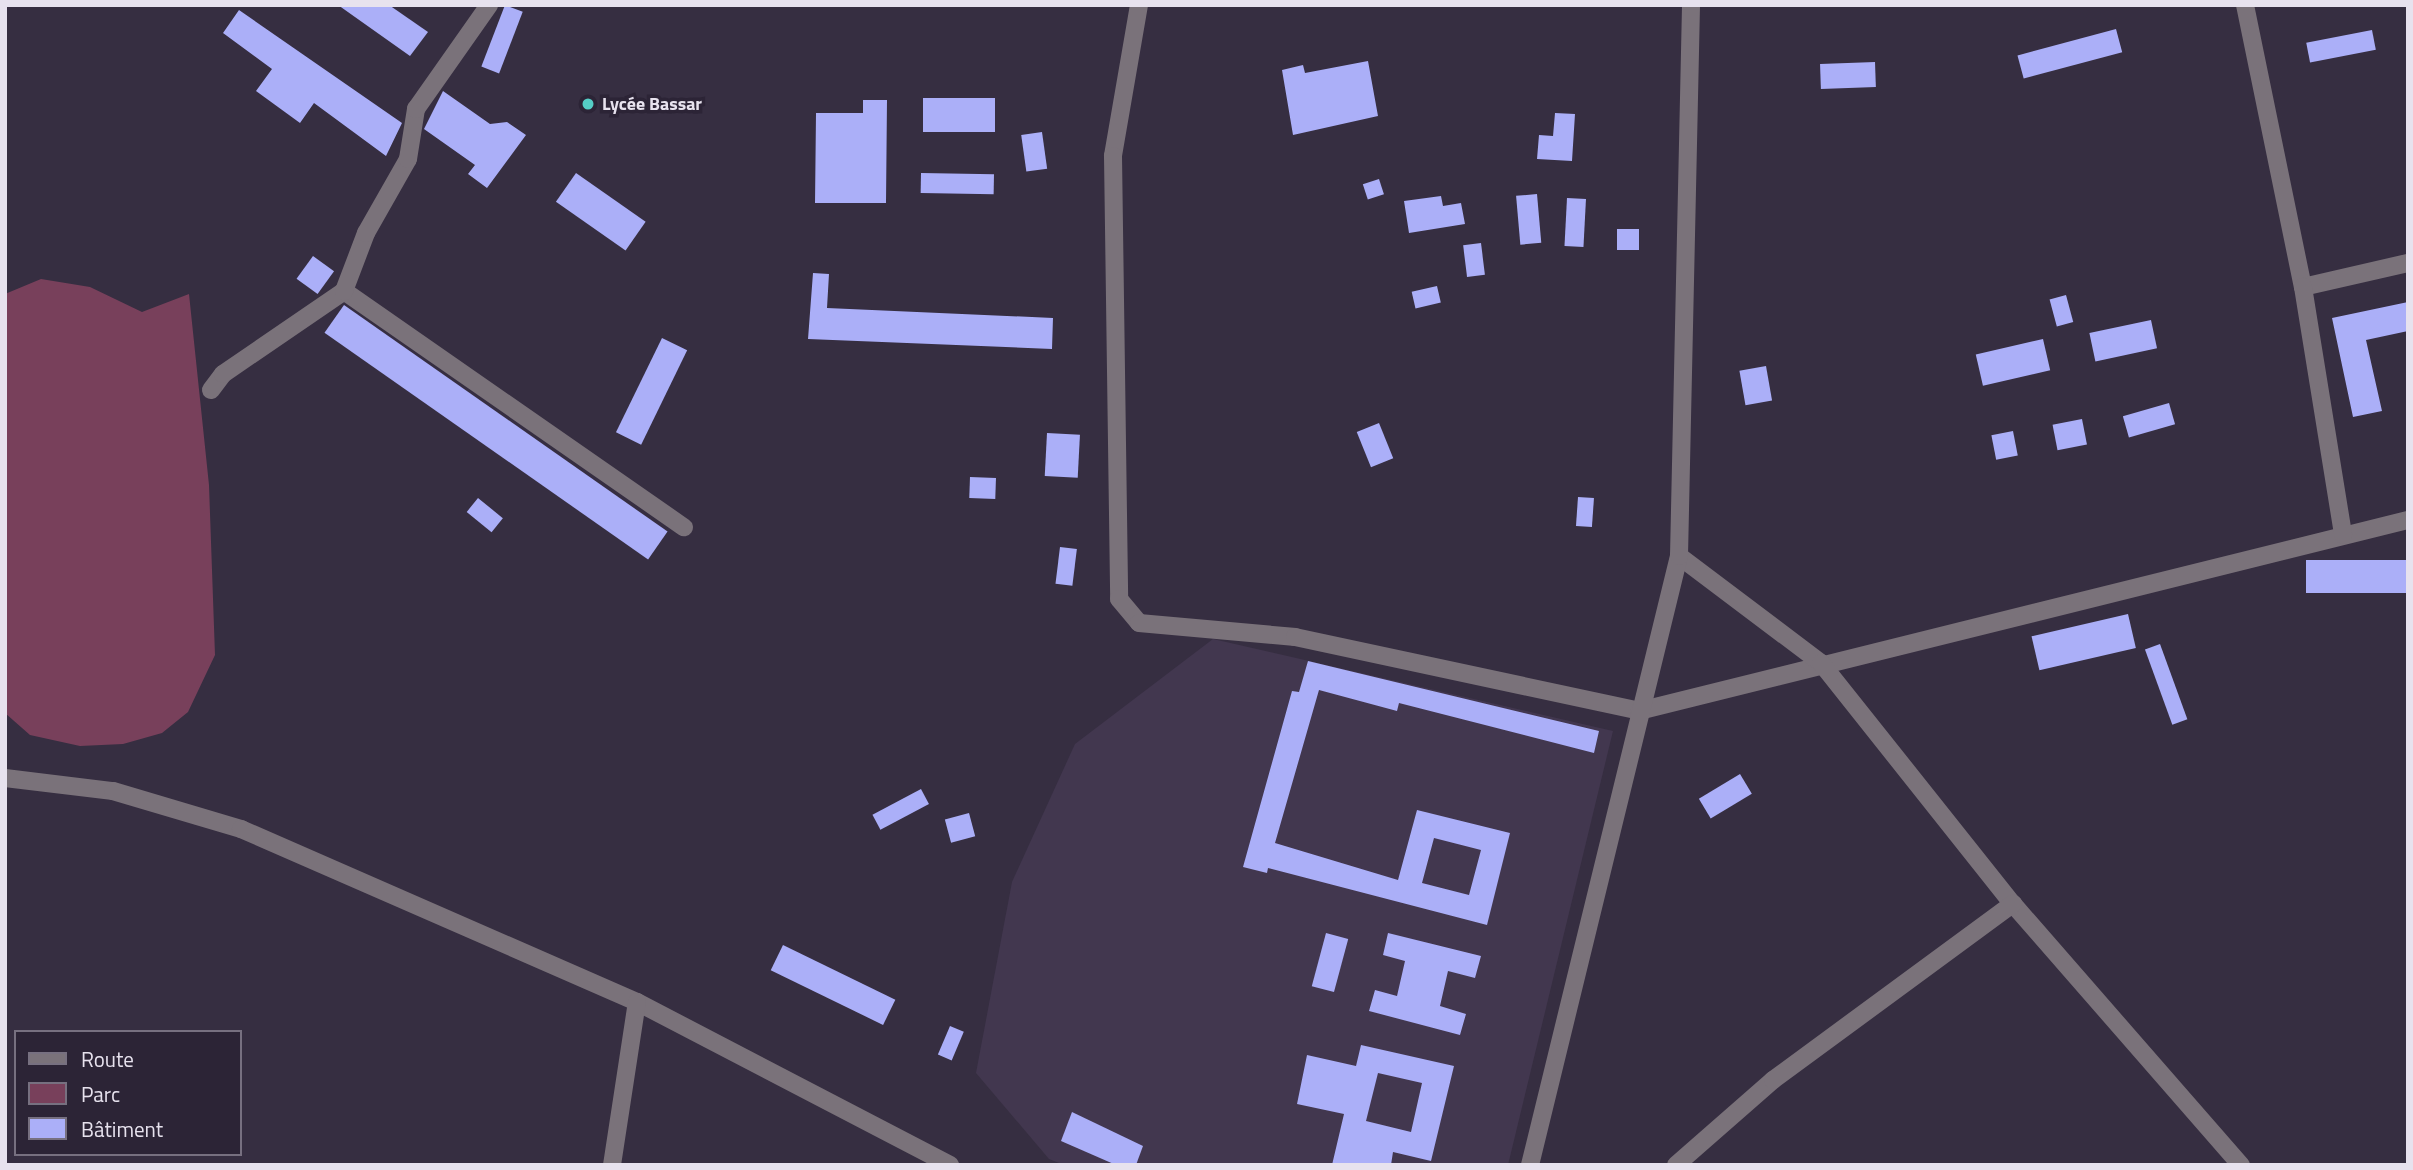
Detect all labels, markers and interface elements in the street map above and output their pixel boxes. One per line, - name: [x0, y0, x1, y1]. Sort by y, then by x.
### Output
- place label: Lycée Bassar: [602, 93, 702, 115]
- marker: Lycée Bassar: [580, 96, 596, 112]
- legend: [14, 1030, 242, 1156]
- text: Route: [81, 1043, 134, 1075]
- text: Parc: [81, 1078, 120, 1110]
- text: Bâtiment: [81, 1113, 163, 1145]

